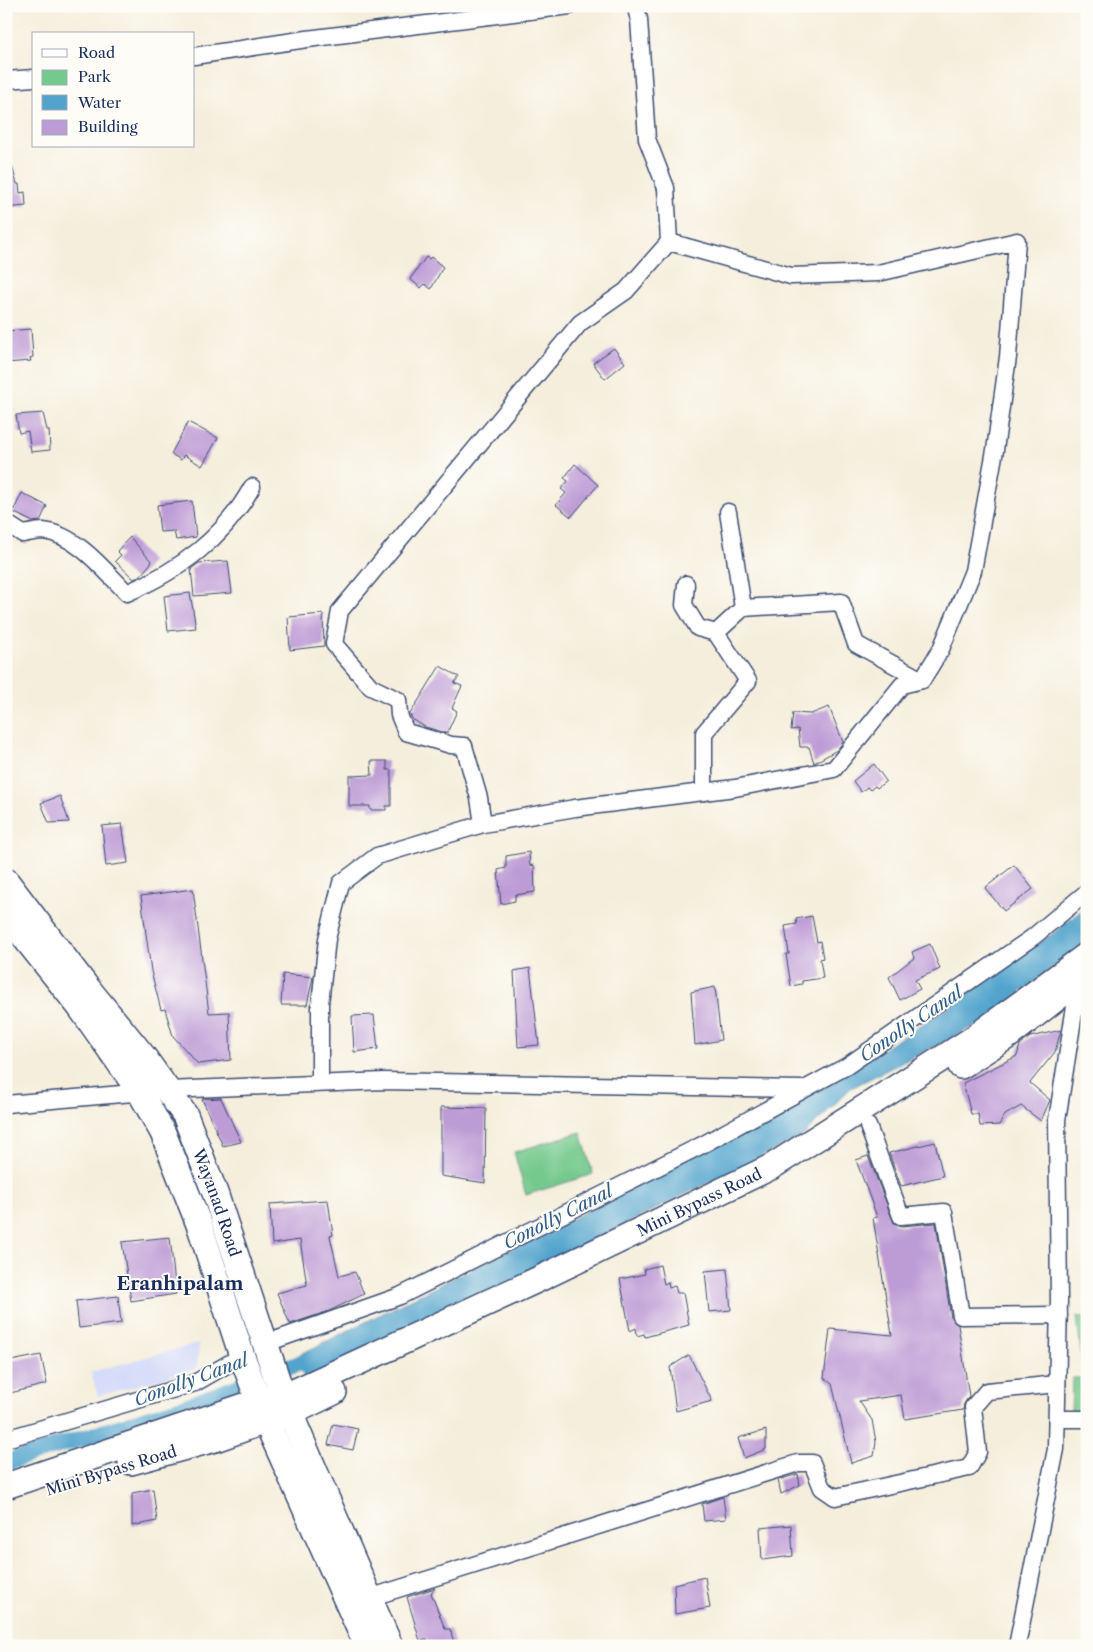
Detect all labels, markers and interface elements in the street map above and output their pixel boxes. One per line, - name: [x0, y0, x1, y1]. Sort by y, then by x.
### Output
- legend: [32, 32, 195, 148]
- text: Road: [78, 43, 115, 62]
- text: Park: [78, 67, 112, 86]
- text: Water: [77, 93, 122, 112]
- text: Building: [78, 117, 138, 136]
- water label: Conolly Canal: [855, 980, 969, 1067]
- street label: Wayanad Road: [188, 1145, 246, 1259]
- street label: Mini Bypass Road: [633, 1163, 765, 1240]
- water label: Conolly Canal: [500, 1179, 618, 1254]
- district label: Eranhipalam: [116, 1272, 244, 1295]
- water label: Conolly Canal: [131, 1348, 253, 1411]
- street label: Mini Bypass Road: [43, 1440, 179, 1499]

